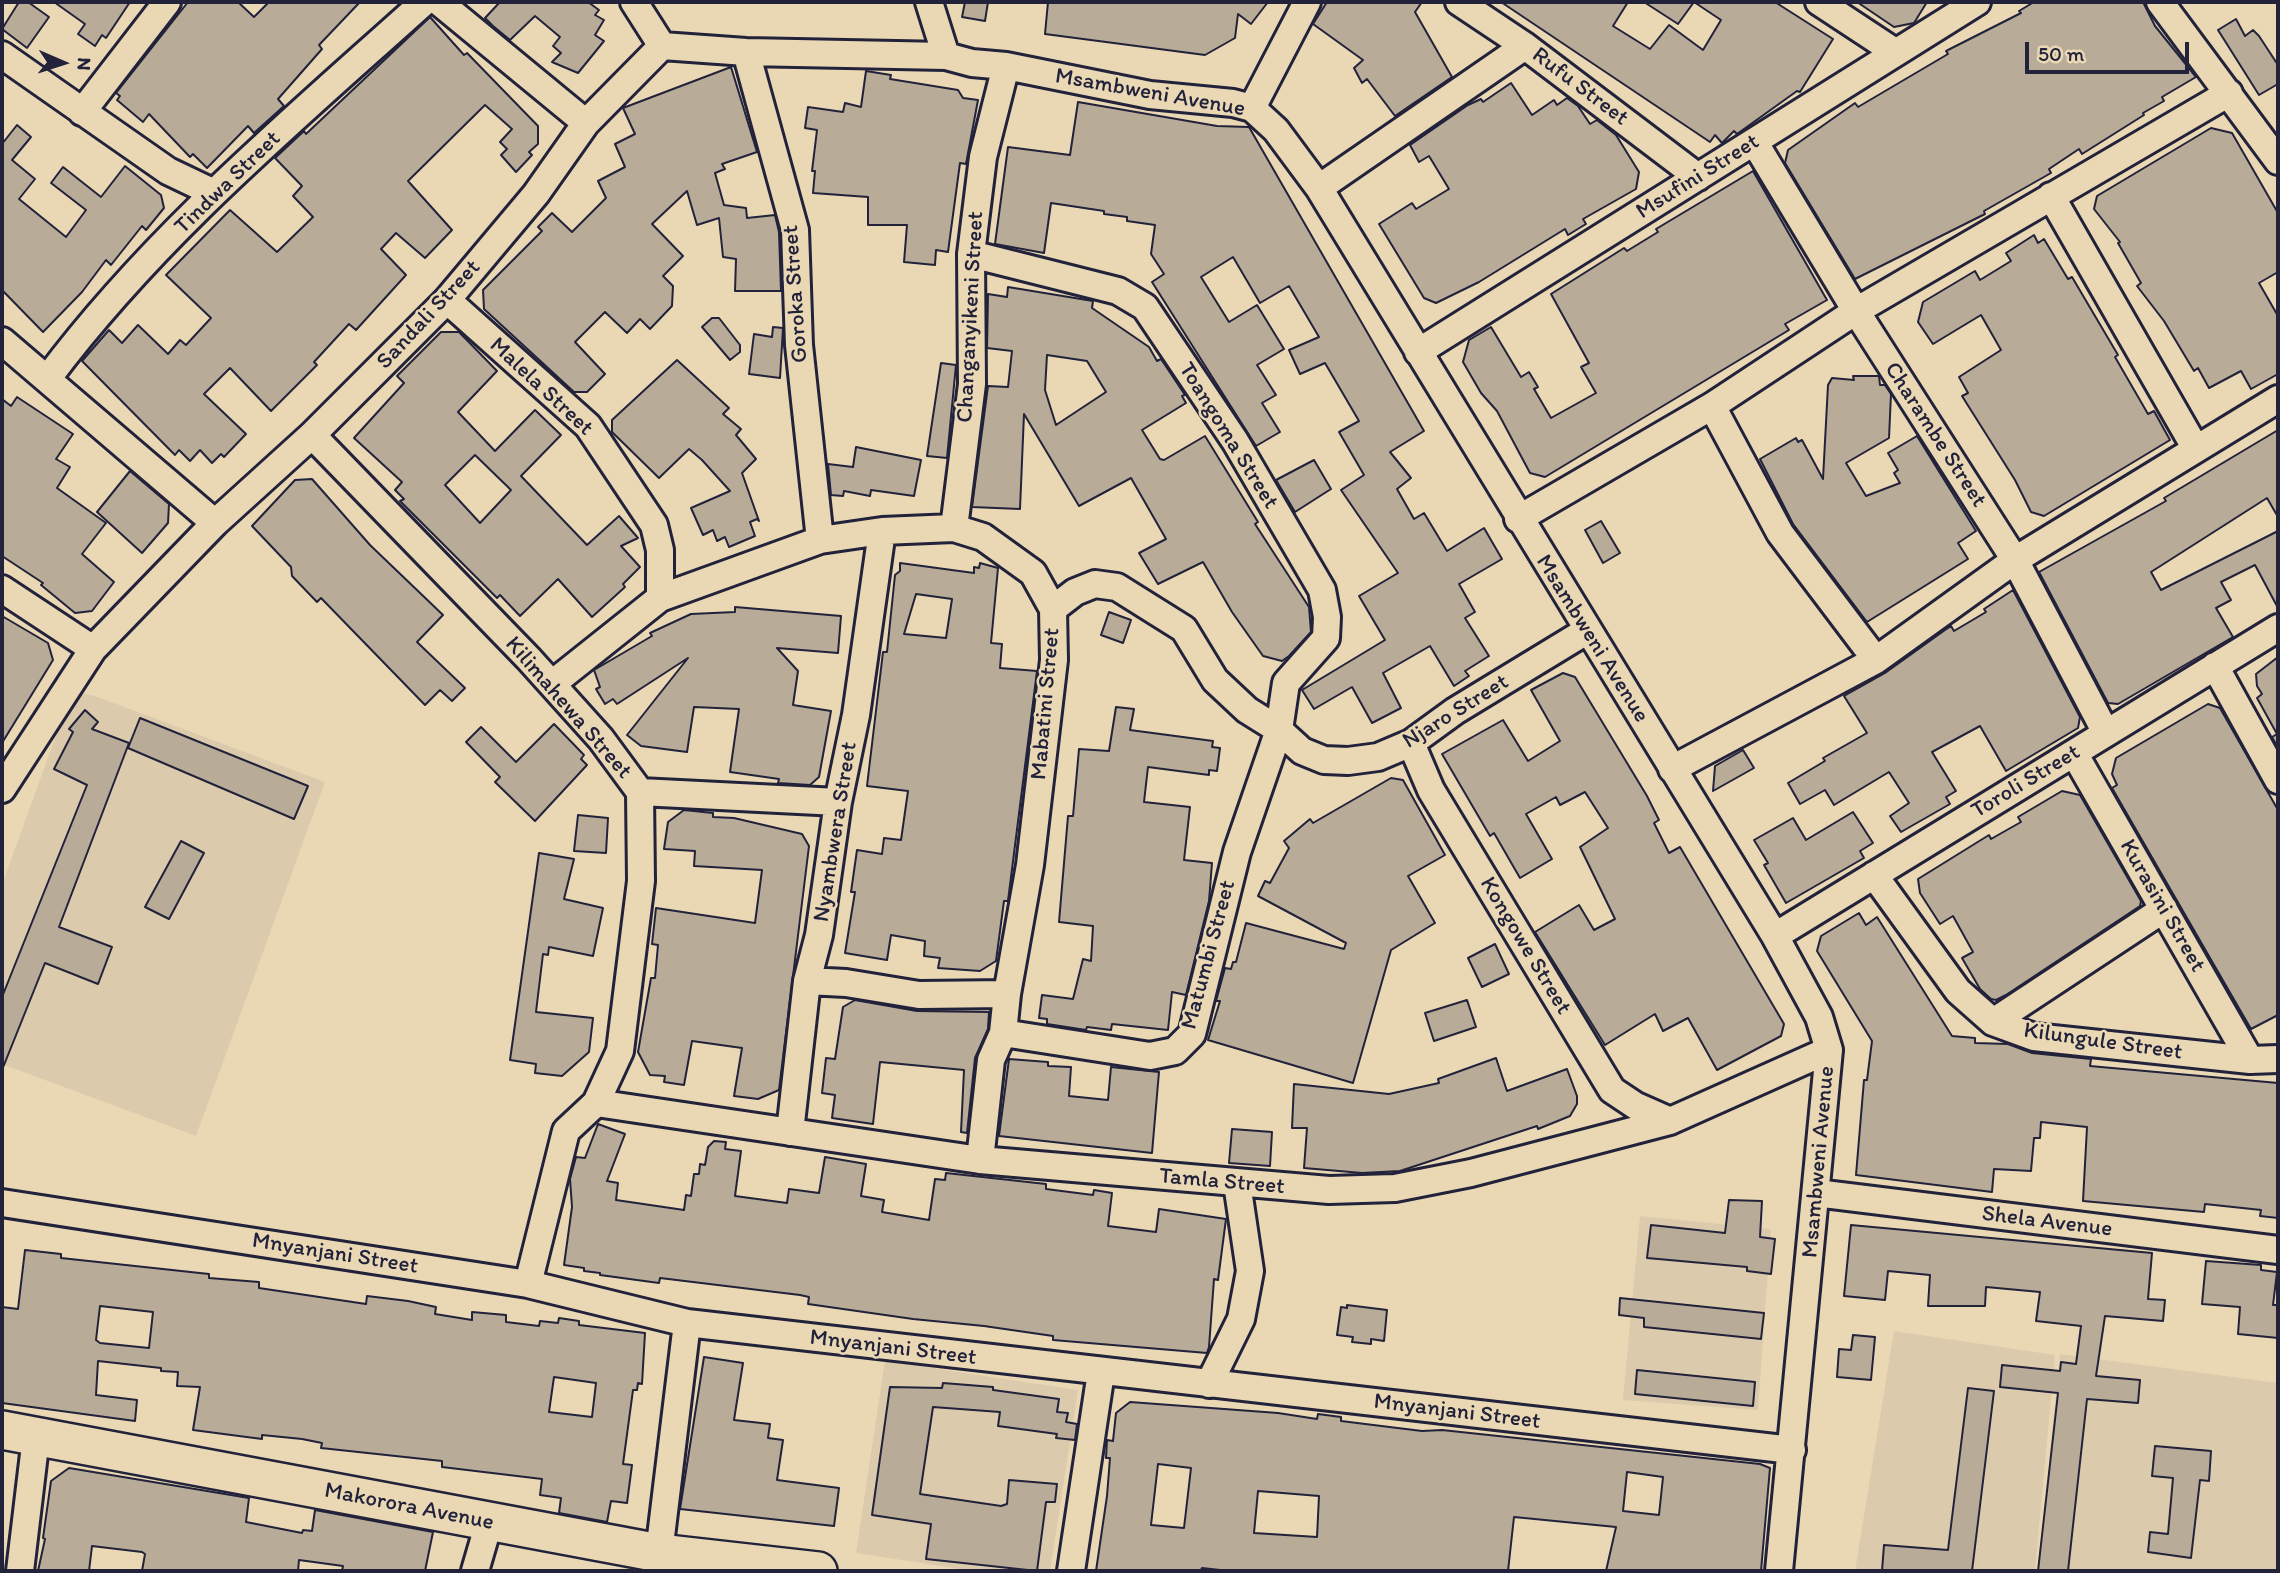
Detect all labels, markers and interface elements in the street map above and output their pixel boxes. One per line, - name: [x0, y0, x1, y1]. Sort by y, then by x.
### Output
- north arrow: [28, 28, 98, 98]
- scale bar: [2028, 28, 2192, 72]
- text: 50 m: [2038, 41, 2084, 66]
- street label: Rufu Street: [1526, 42, 1634, 132]
- text: N: [73, 57, 96, 71]
- street label: Msambweni Avenue: [1053, 63, 1247, 123]
- street label: Tindwa Street: [169, 125, 287, 241]
- street label: Msufini Street: [1631, 128, 1765, 226]
- street label: Changanyikeni Street: [952, 210, 990, 424]
- street label: Goroka Street: [777, 224, 815, 364]
- street label: Sandali Street: [371, 254, 487, 376]
- street label: Malela Street: [483, 332, 599, 442]
- street label: Charambe Street: [1878, 357, 1992, 513]
- street label: Toangoma Street: [1172, 358, 1284, 514]
- street label: Msambweni Avenue: [1529, 550, 1655, 728]
- street label: Mabatini Street: [1026, 627, 1066, 781]
- street label: Kilimahewa Street: [499, 631, 637, 785]
- street label: Njaro Street: [1398, 669, 1514, 755]
- street label: Toroli Street: [1967, 739, 2085, 825]
- street label: Nyambwera Street: [808, 740, 864, 924]
- street label: Kurasini Street: [2113, 835, 2211, 977]
- street label: Kongowe Street: [1473, 872, 1577, 1020]
- street label: Matumbi Street: [1176, 877, 1242, 1033]
- street label: Kilungule Street: [2022, 1017, 2184, 1067]
- street label: Msambweni Avenue: [1797, 1065, 1841, 1259]
- street label: Tamla Street: [1158, 1163, 1286, 1201]
- street label: Shela Avenue: [1980, 1200, 2114, 1244]
- street label: Mnyanjani Street: [250, 1227, 420, 1281]
- street label: Mnyanjani Street: [808, 1324, 978, 1372]
- street label: Mnyanjani Street: [1372, 1388, 1542, 1436]
- street label: Makorora Avenue: [322, 1477, 496, 1537]

